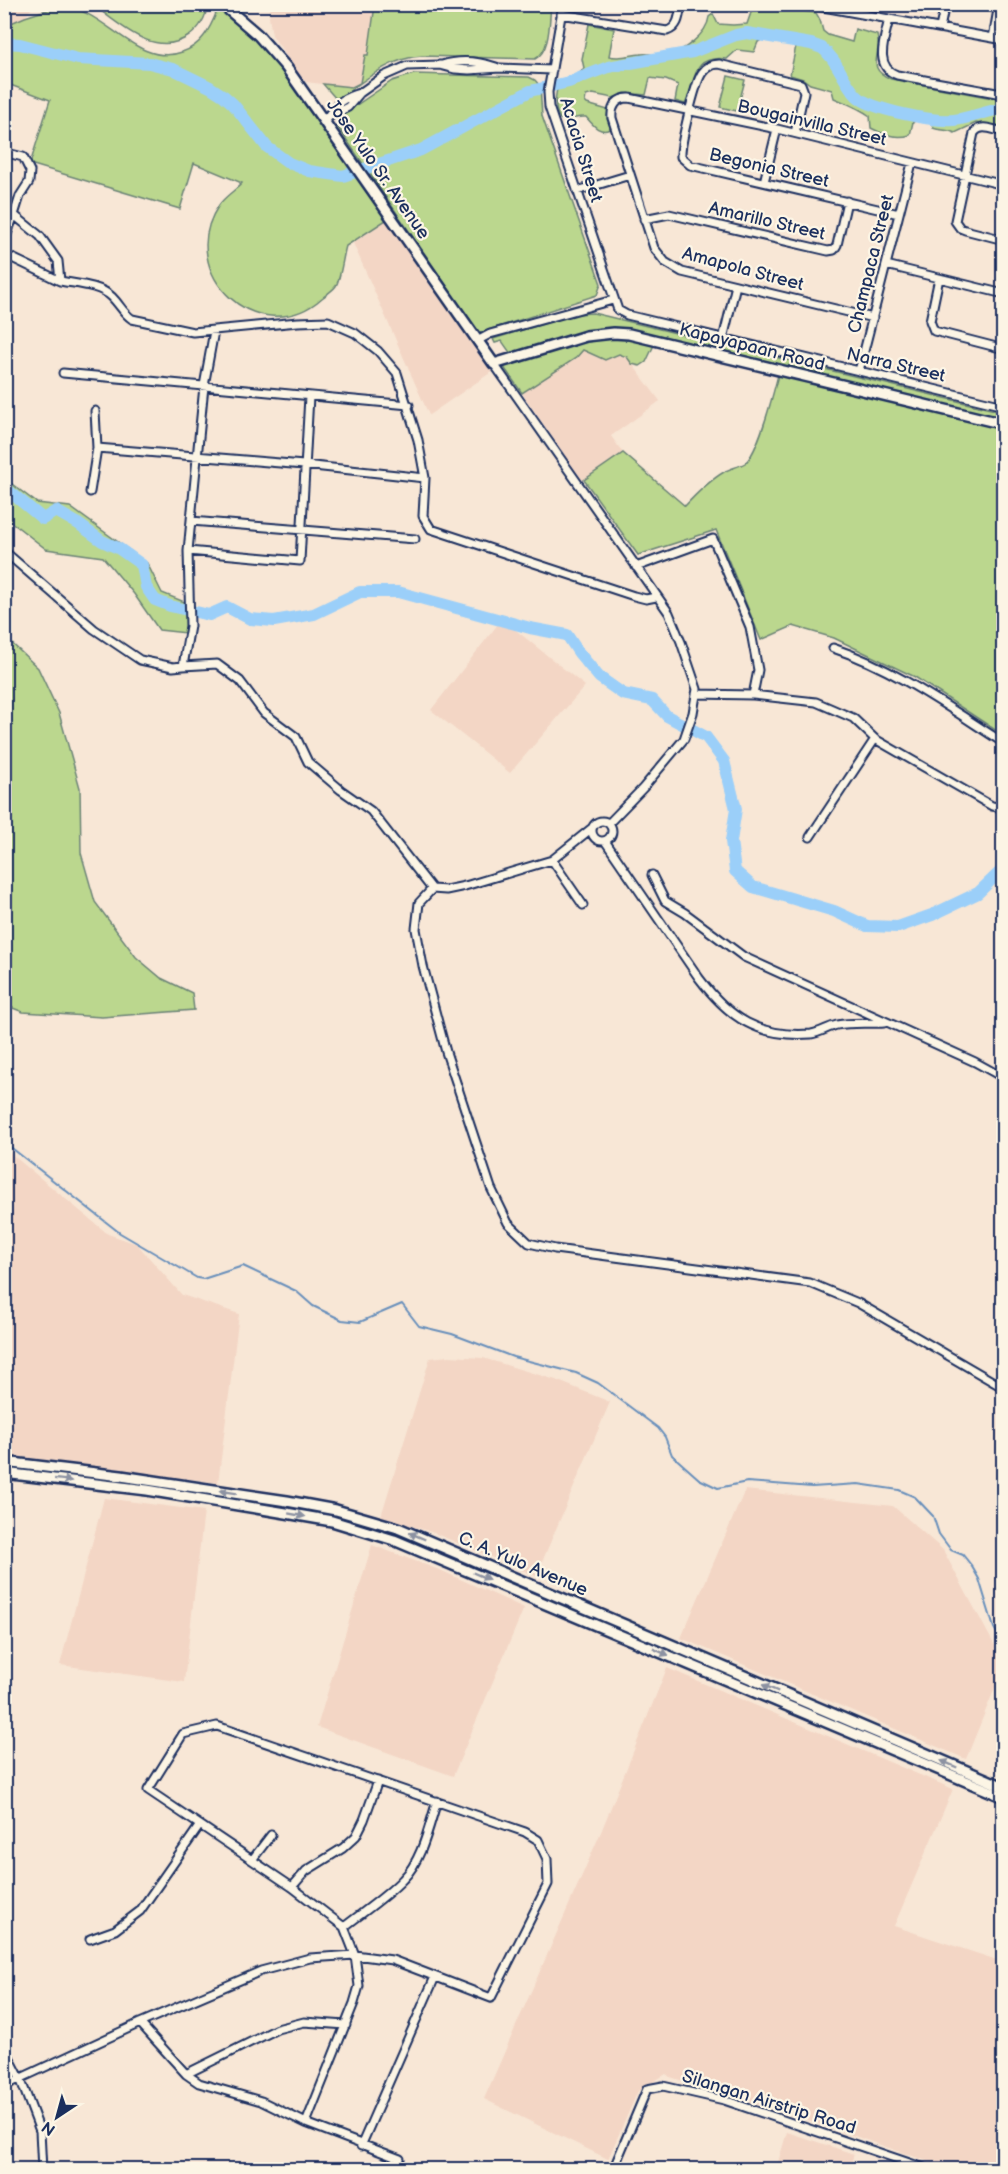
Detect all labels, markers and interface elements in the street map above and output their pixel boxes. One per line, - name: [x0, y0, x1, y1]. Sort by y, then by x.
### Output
- street label: Jose Yulo Sr. Avenue: [322, 95, 434, 243]
- street label: Acacia Street: [555, 95, 607, 205]
- street label: Bougainvilla Street: [735, 96, 889, 150]
- street label: Begonia Street: [707, 144, 831, 192]
- street label: Champaca Street: [844, 192, 898, 336]
- street label: Amarillo Street: [707, 197, 828, 245]
- street label: Amapola Street: [680, 243, 806, 295]
- street label: Kapayapaan Road: [677, 319, 827, 375]
- street label: Narra Street: [845, 343, 948, 387]
- one-way arrow: [53, 1475, 72, 1485]
- one-way arrow: [219, 1487, 238, 1496]
- one-way arrow: [288, 1511, 307, 1520]
- street label: C. A. Yulo Avenue: [455, 1527, 591, 1601]
- one-way arrow: [408, 1531, 426, 1541]
- one-way arrow: [473, 1571, 491, 1581]
- one-way arrow: [652, 1647, 670, 1657]
- one-way arrow: [761, 1683, 779, 1692]
- one-way arrow: [940, 1759, 958, 1769]
- street label: Silangan Airstrip Road: [680, 2066, 858, 2138]
- north arrow: [27, 2087, 87, 2147]
- text: N: [39, 2117, 60, 2139]

